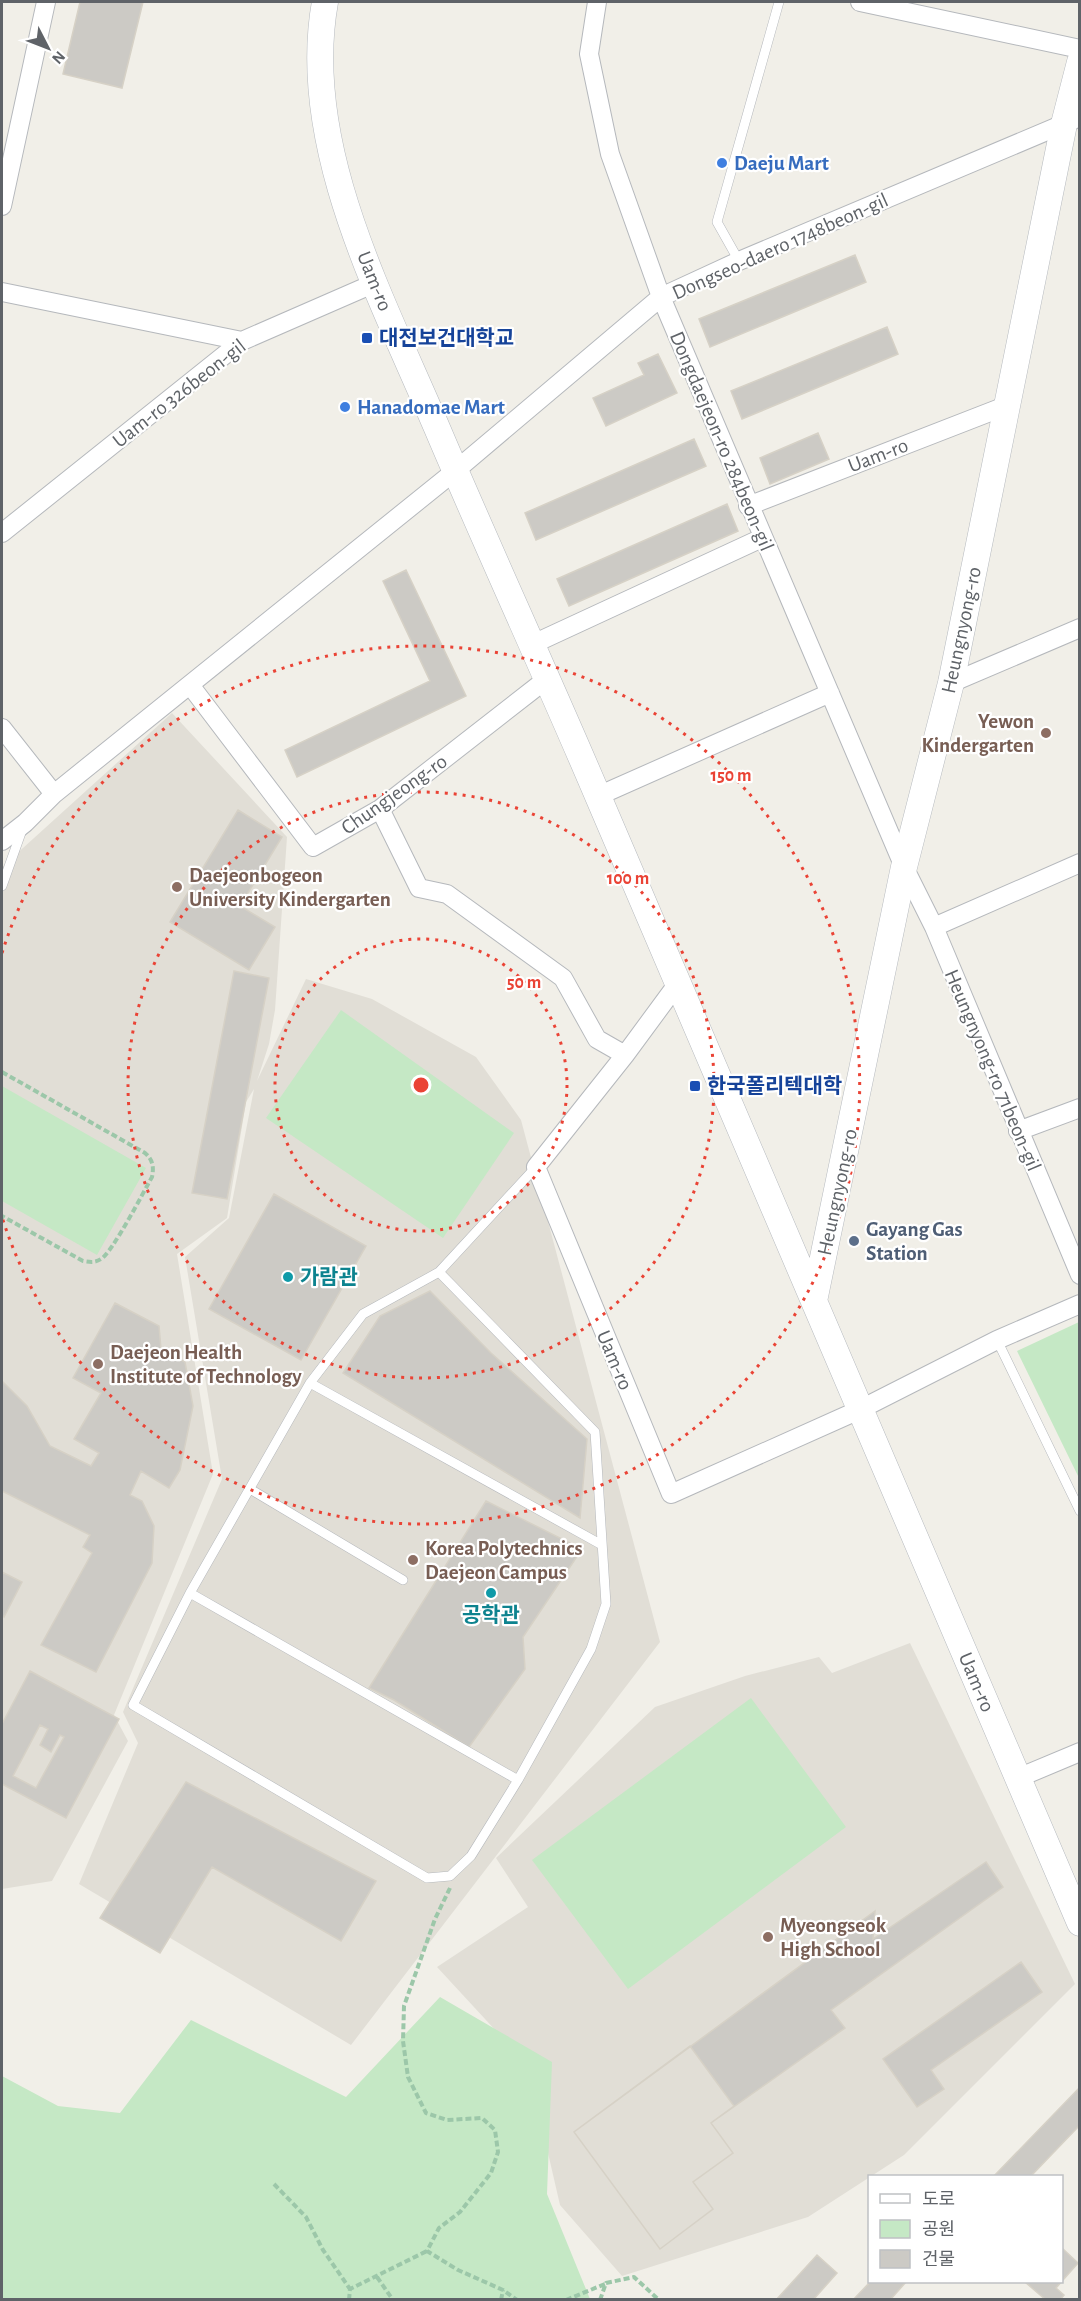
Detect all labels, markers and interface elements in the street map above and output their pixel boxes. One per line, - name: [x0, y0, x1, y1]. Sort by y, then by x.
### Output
- north arrow: [18, 18, 78, 78]
- text: N: [49, 48, 68, 67]
- place label: Daeju Mart: [734, 153, 829, 174]
- marker: Daeju Mart: [715, 156, 729, 170]
- street label: Dongseo-daero 1748beon-gil: [669, 189, 891, 304]
- street label: Uam-ro: [353, 248, 396, 314]
- place label: 대전보건대학교: [379, 327, 514, 349]
- street label: Dongdaejeon-ro 284beon-gil: [666, 328, 777, 554]
- marker: 대전보건대학교: [360, 331, 374, 345]
- street label: Uam-ro 326beon-gil: [109, 335, 250, 452]
- place label: Hanadomae Mart: [357, 397, 505, 418]
- marker: Hanadomae Mart: [338, 400, 352, 414]
- street label: Uam-ro: [845, 434, 911, 476]
- street label: Heungnyong-ro: [938, 565, 985, 695]
- place label: Yewon Kindergarten: [921, 711, 1034, 756]
- marker: Yewon Kindergarten: [1039, 726, 1053, 740]
- street label: Chungjeong-ro: [338, 750, 451, 838]
- text: 150 m: [711, 767, 751, 785]
- place label: Daejeonbogeon University Kindergarten: [189, 865, 391, 910]
- text: 100 m: [607, 870, 649, 888]
- marker: Daejeonbogeon University Kindergarten: [170, 880, 184, 894]
- street label: Heungnyong-ro 71beon-gil: [941, 966, 1045, 1174]
- text: 50 m: [507, 974, 541, 992]
- centre of rings: [411, 1075, 431, 1095]
- place label: 한국폴리텍대학: [707, 1075, 842, 1097]
- marker: 한국폴리텍대학: [688, 1079, 702, 1093]
- street label: Heungnyong-ro: [814, 1127, 861, 1257]
- place label: Gayang Gas Station: [866, 1219, 963, 1264]
- marker: Gayang Gas Station: [847, 1234, 861, 1248]
- place label: 가람관: [300, 1266, 358, 1288]
- marker: 가람관: [281, 1270, 295, 1284]
- street label: Uam-ro: [593, 1327, 636, 1393]
- place label: Daejeon Health Institute of Technology: [110, 1342, 302, 1387]
- marker: Daejeon Health Institute of Technology: [91, 1357, 105, 1371]
- place label: Korea Polytechnics Daejeon Campus: [425, 1538, 582, 1583]
- marker: Korea Polytechnics Daejeon Campus: [406, 1553, 420, 1567]
- marker: 공학관: [484, 1586, 498, 1600]
- place label: 공학관: [462, 1604, 520, 1626]
- street label: Uam-ro: [955, 1649, 998, 1715]
- place label: Myeongseok High School: [780, 1915, 887, 1960]
- marker: Myeongseok High School: [761, 1930, 775, 1944]
- legend: [868, 2175, 1063, 2283]
- text: 도로: [922, 2191, 955, 2209]
- text: 공원: [922, 2220, 955, 2239]
- text: 건물: [922, 2250, 955, 2269]

